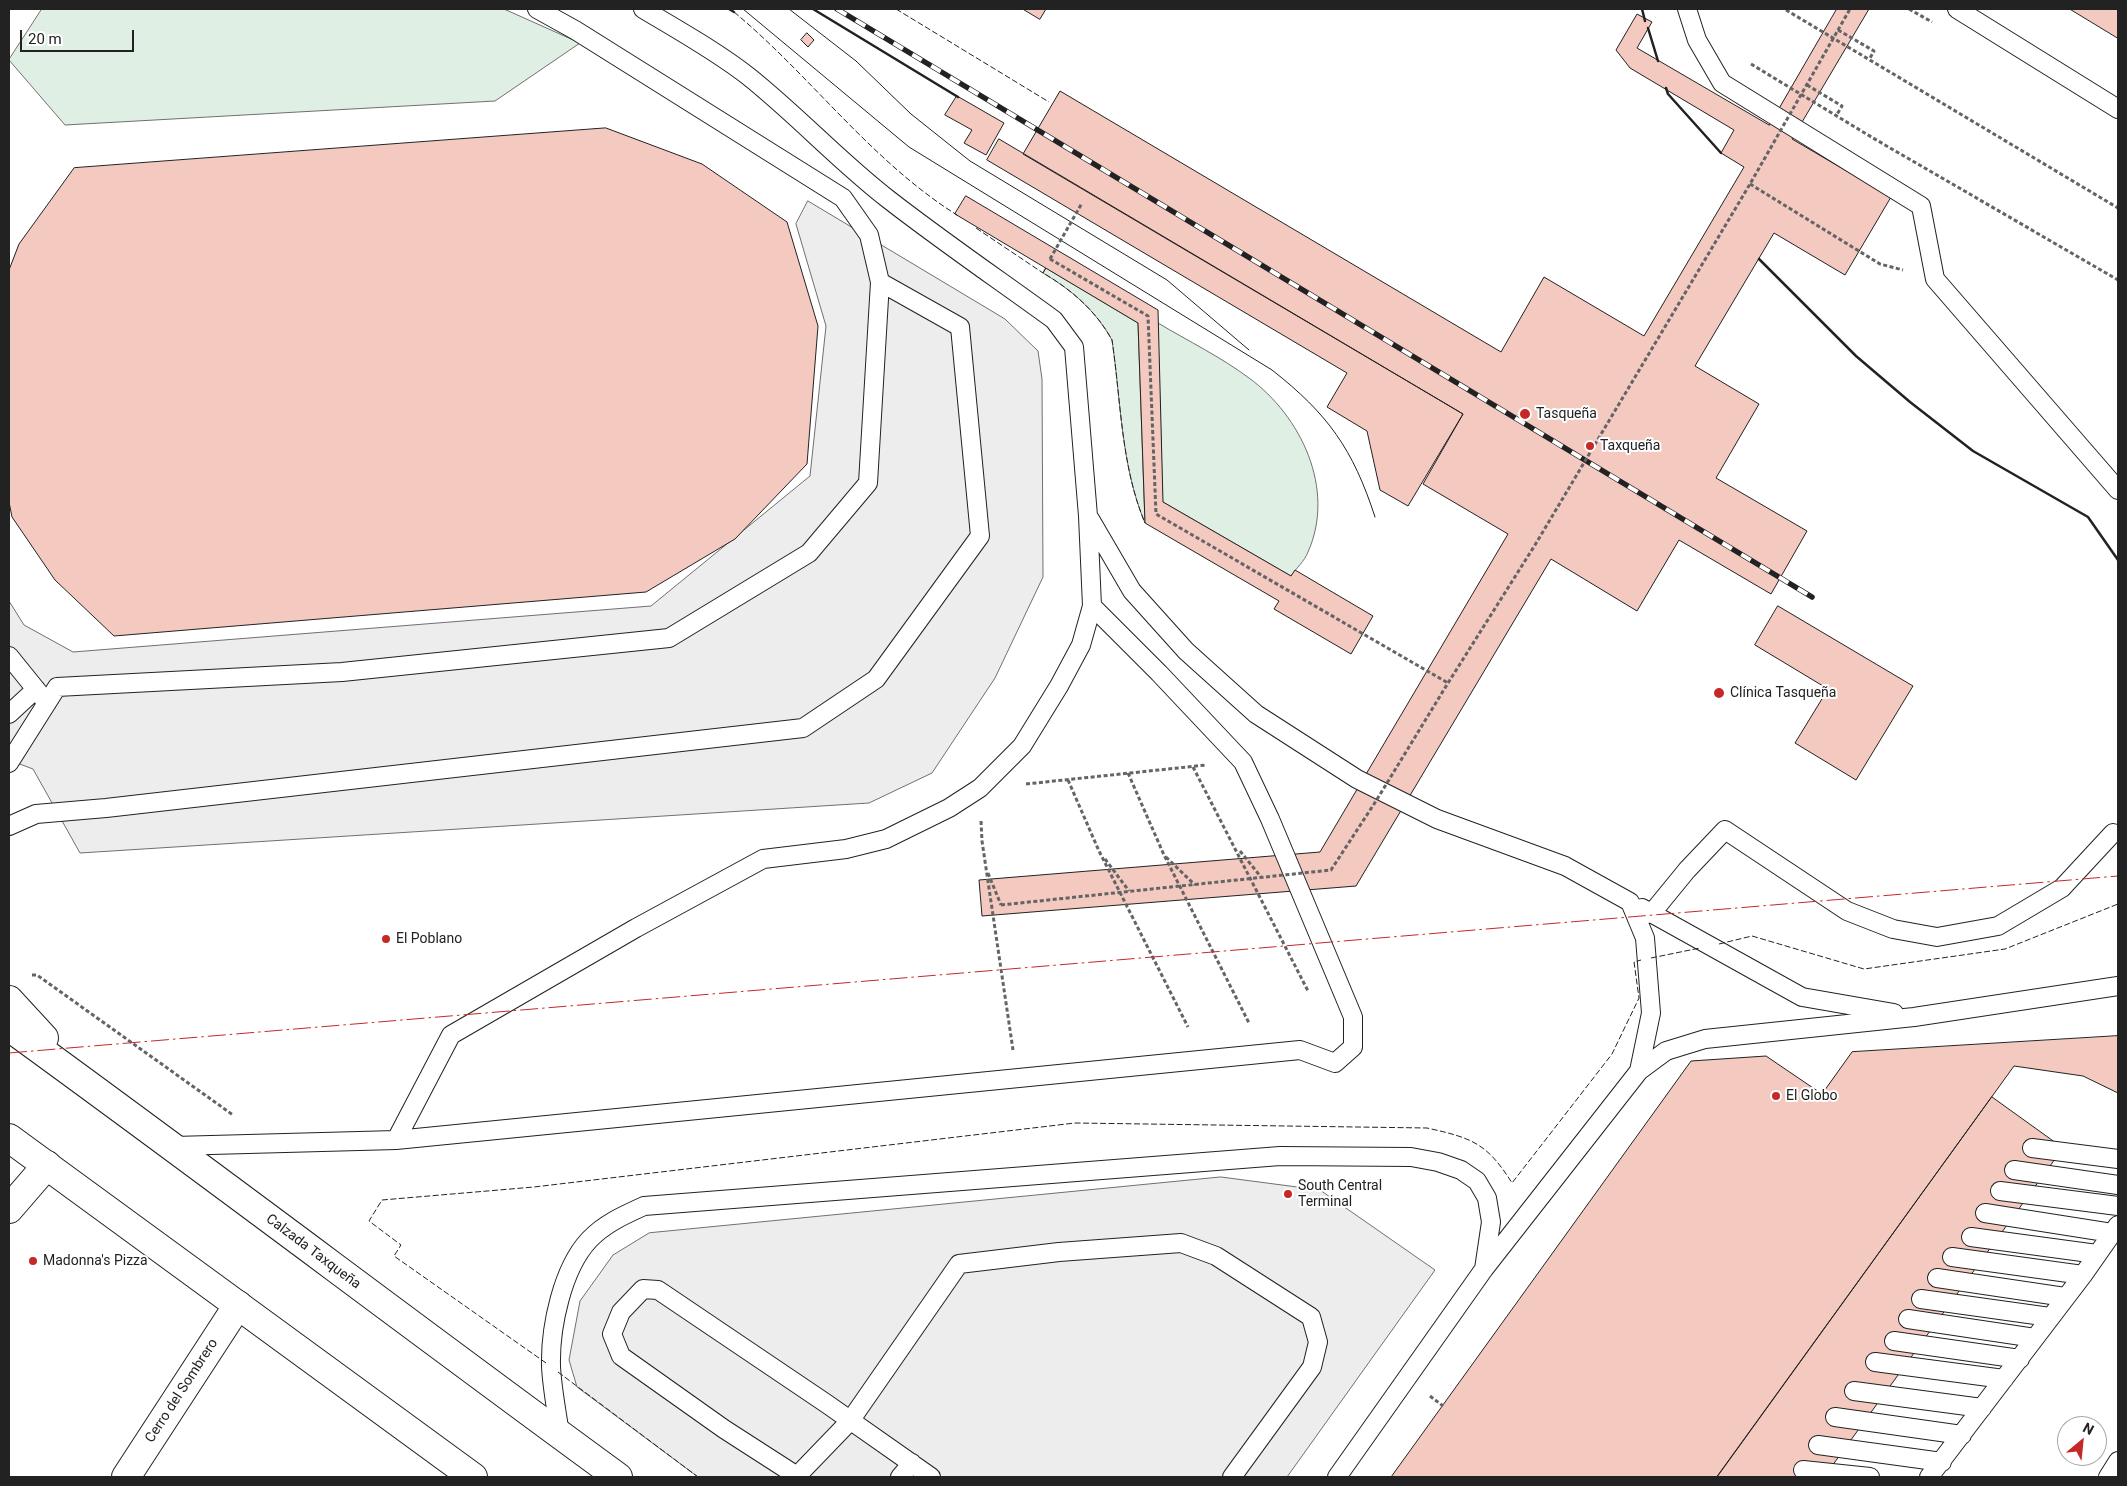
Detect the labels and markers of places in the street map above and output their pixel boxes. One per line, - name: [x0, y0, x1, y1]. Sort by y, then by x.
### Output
- place label: Tasqueña: [1536, 406, 1597, 422]
- marker: Tasqueña: [1518, 407, 1532, 421]
- place label: Taxqueña: [1600, 438, 1660, 454]
- marker: Taxqueña: [1584, 440, 1596, 452]
- place label: Clínica Tasqueña: [1730, 685, 1836, 701]
- marker: Clínica Tasqueña: [1712, 686, 1726, 700]
- place label: El Poblano: [396, 931, 462, 947]
- marker: El Poblano: [380, 933, 392, 945]
- place label: El Globo: [1786, 1088, 1838, 1104]
- marker: El Globo: [1770, 1090, 1782, 1102]
- place label: South Central Terminal: [1298, 1178, 1382, 1210]
- marker: South Central Terminal: [1282, 1188, 1294, 1200]
- place label: Madonna's Pizza: [43, 1253, 148, 1269]
- marker: Madonna's Pizza: [27, 1255, 39, 1267]

